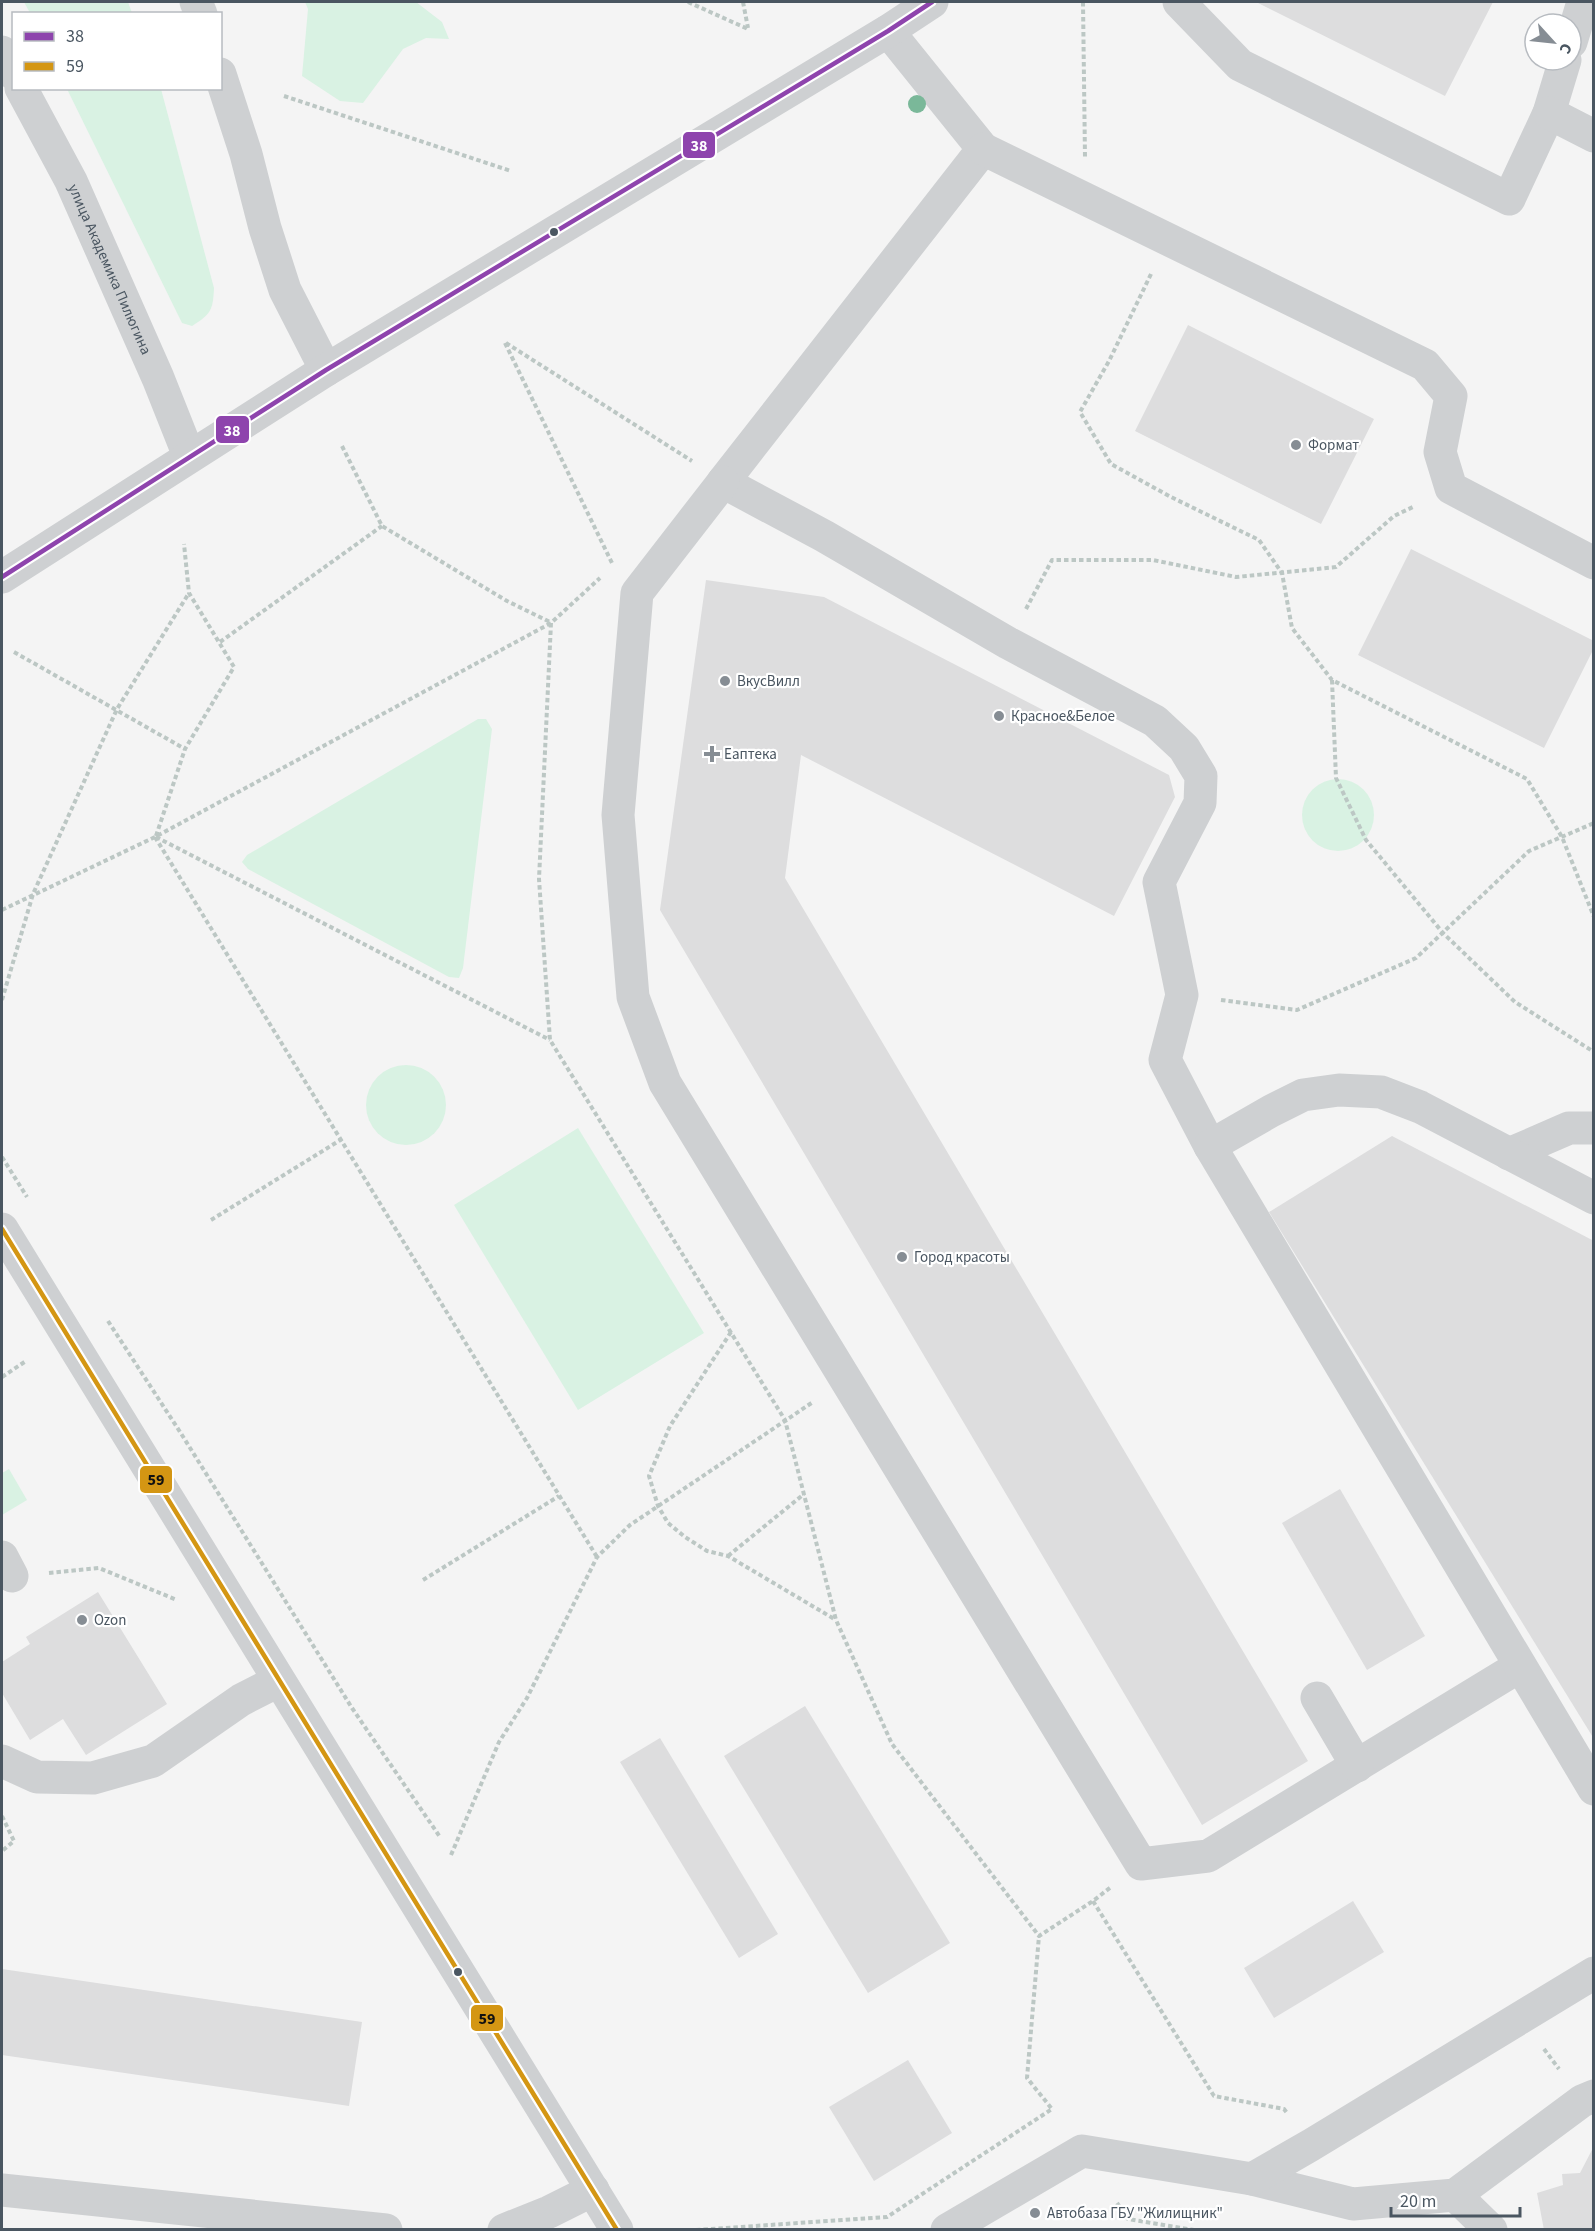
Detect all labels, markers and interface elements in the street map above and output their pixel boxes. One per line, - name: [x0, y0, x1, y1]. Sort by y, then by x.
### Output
- legend: [12, 12, 222, 90]
- north arrow: [1523, 12, 1583, 72]
- text: 38: [66, 24, 84, 49]
- text: С: [1554, 39, 1577, 57]
- text: 59: [66, 54, 84, 79]
- line badge: 38: [682, 131, 716, 159]
- text: 38: [691, 135, 707, 157]
- street label: улица Академика Пилюгина: [63, 181, 156, 358]
- unlabelled marker: [548, 226, 560, 238]
- line badge: 38: [215, 415, 250, 444]
- text: 38: [224, 420, 240, 442]
- place label: Формат: [1308, 435, 1359, 456]
- marker: Формат: [1289, 438, 1303, 452]
- place label: ВкусВилл: [737, 671, 800, 692]
- marker: ВкусВилл: [718, 674, 732, 688]
- place label: Красное&Белое: [1011, 706, 1115, 727]
- marker: Красное&Белое: [992, 709, 1006, 723]
- place label: Еаптека: [724, 744, 777, 765]
- marker: Еаптека: [705, 747, 719, 761]
- place label: Город красоты: [914, 1247, 1010, 1268]
- marker: Город красоты: [895, 1250, 909, 1264]
- line badge: 59: [139, 1465, 173, 1494]
- text: 59: [148, 1469, 164, 1491]
- place label: Ozon: [94, 1610, 126, 1631]
- marker: Ozon: [75, 1613, 89, 1627]
- unlabelled marker: [452, 1966, 464, 1978]
- line badge: 59: [470, 2004, 504, 2032]
- text: 59: [479, 2008, 495, 2030]
- scale bar: [1391, 2180, 1520, 2218]
- text: 20 m: [1400, 2189, 1436, 2214]
- place label: Автобаза ГБУ "Жилищник": [1047, 2203, 1223, 2224]
- marker: Автобаза ГБУ "Жилищник": [1028, 2206, 1042, 2220]

